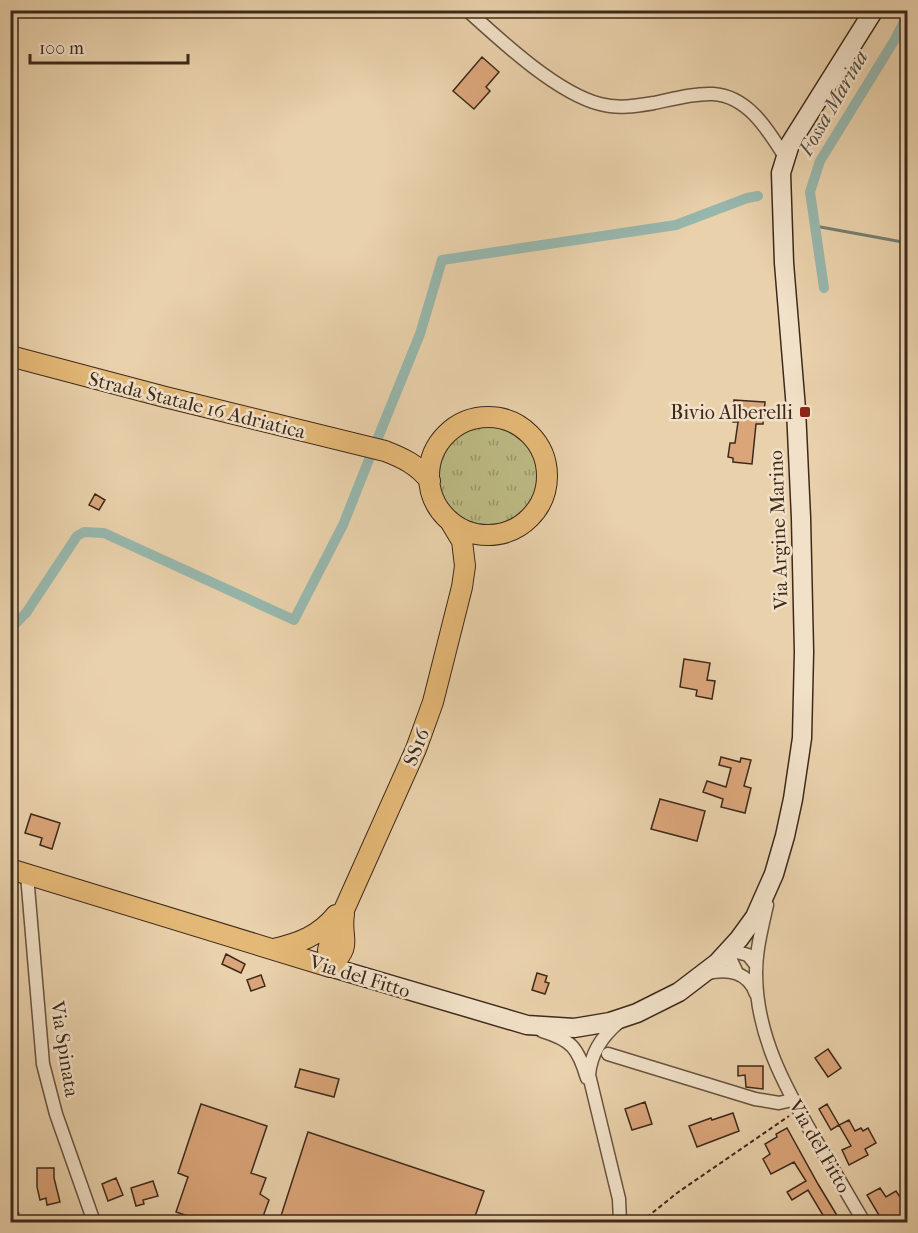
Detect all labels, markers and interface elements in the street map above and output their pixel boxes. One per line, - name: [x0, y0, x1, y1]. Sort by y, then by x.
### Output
- scale bar: [30, 27, 188, 65]
- text: 100 m: [39, 38, 84, 59]
- water label: Fossa Marina: [793, 46, 873, 161]
- street label: Strada Statale 16 Adriatica: [86, 367, 309, 444]
- place label: Bivio Alberelli: [670, 401, 793, 424]
- marker: Bivio Alberelli: [798, 405, 812, 419]
- street label: Via Argine Marino: [764, 450, 793, 611]
- street label: SS16: [399, 725, 434, 769]
- street label: Via del Fitto: [306, 950, 413, 1003]
- street label: Via Spinata: [45, 999, 84, 1099]
- street label: Via del Fitto: [783, 1095, 855, 1197]

